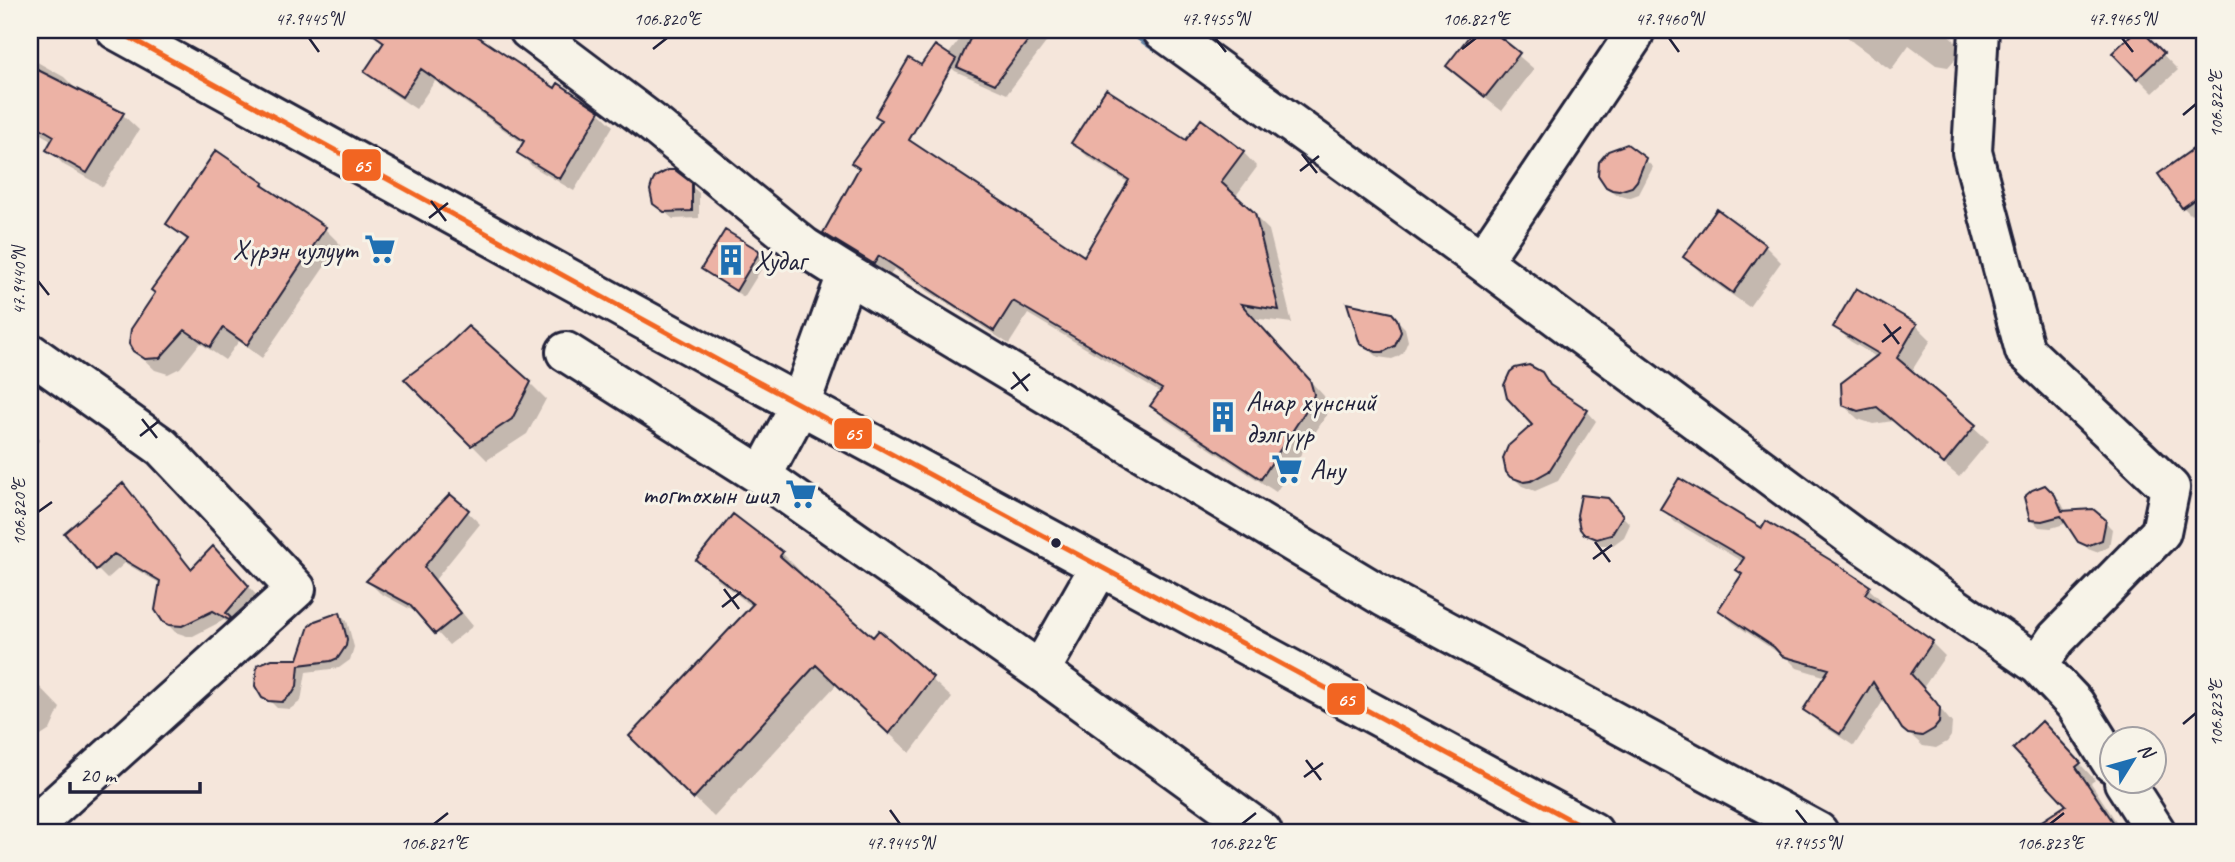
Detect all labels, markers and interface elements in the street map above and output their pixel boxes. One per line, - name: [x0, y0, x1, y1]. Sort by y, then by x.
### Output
- text: 47.9445°N: [275, 8, 346, 30]
- text: 106.820°E: [634, 8, 703, 30]
- text: 47.9455°N: [1181, 8, 1252, 30]
- text: 106.821°E: [1443, 8, 1512, 30]
- text: 47.9460°N: [1635, 8, 1706, 30]
- text: 47.9465°N: [2088, 8, 2159, 30]
- text: 106.822°E: [2205, 68, 2227, 137]
- line badge: 65: [341, 148, 382, 182]
- text: 65: [353, 154, 372, 178]
- place label: Хүрэн чулуут: [233, 232, 359, 267]
- supermarket icon: Хүрэн чулуут: [363, 232, 397, 266]
- building icon: Худаг: [714, 243, 748, 277]
- place label: Худаг: [754, 243, 810, 278]
- text: 47.9440°N: [8, 244, 30, 315]
- place label: Анар хүнсний дэлгүүр: [1246, 384, 1377, 451]
- building icon: Анар хүнсний дэлгүүр: [1206, 400, 1240, 434]
- line badge: 65: [833, 417, 873, 450]
- text: 65: [844, 422, 863, 446]
- supermarket icon: Ану: [1270, 452, 1304, 486]
- place label: Ану: [1310, 452, 1348, 487]
- text: 106.820°E: [8, 476, 30, 545]
- place label: тогтохын шил: [642, 477, 780, 512]
- supermarket icon: тогтохын шил: [784, 477, 818, 511]
- unlabelled marker: [1049, 536, 1063, 550]
- text: 106.823°E: [2205, 677, 2227, 746]
- line badge: 65: [1326, 682, 1366, 716]
- text: 65: [1337, 688, 1356, 712]
- north arrow: [2098, 726, 2168, 796]
- text: N: [2133, 738, 2161, 765]
- scale bar: [70, 750, 200, 794]
- text: 20 m: [80, 762, 118, 788]
- text: 106.821°E: [401, 832, 470, 854]
- text: 47.9445°N: [866, 832, 937, 854]
- text: 106.822°E: [1209, 832, 1278, 854]
- text: 47.9455°N: [1773, 832, 1844, 854]
- text: 106.823°E: [2017, 832, 2086, 854]

